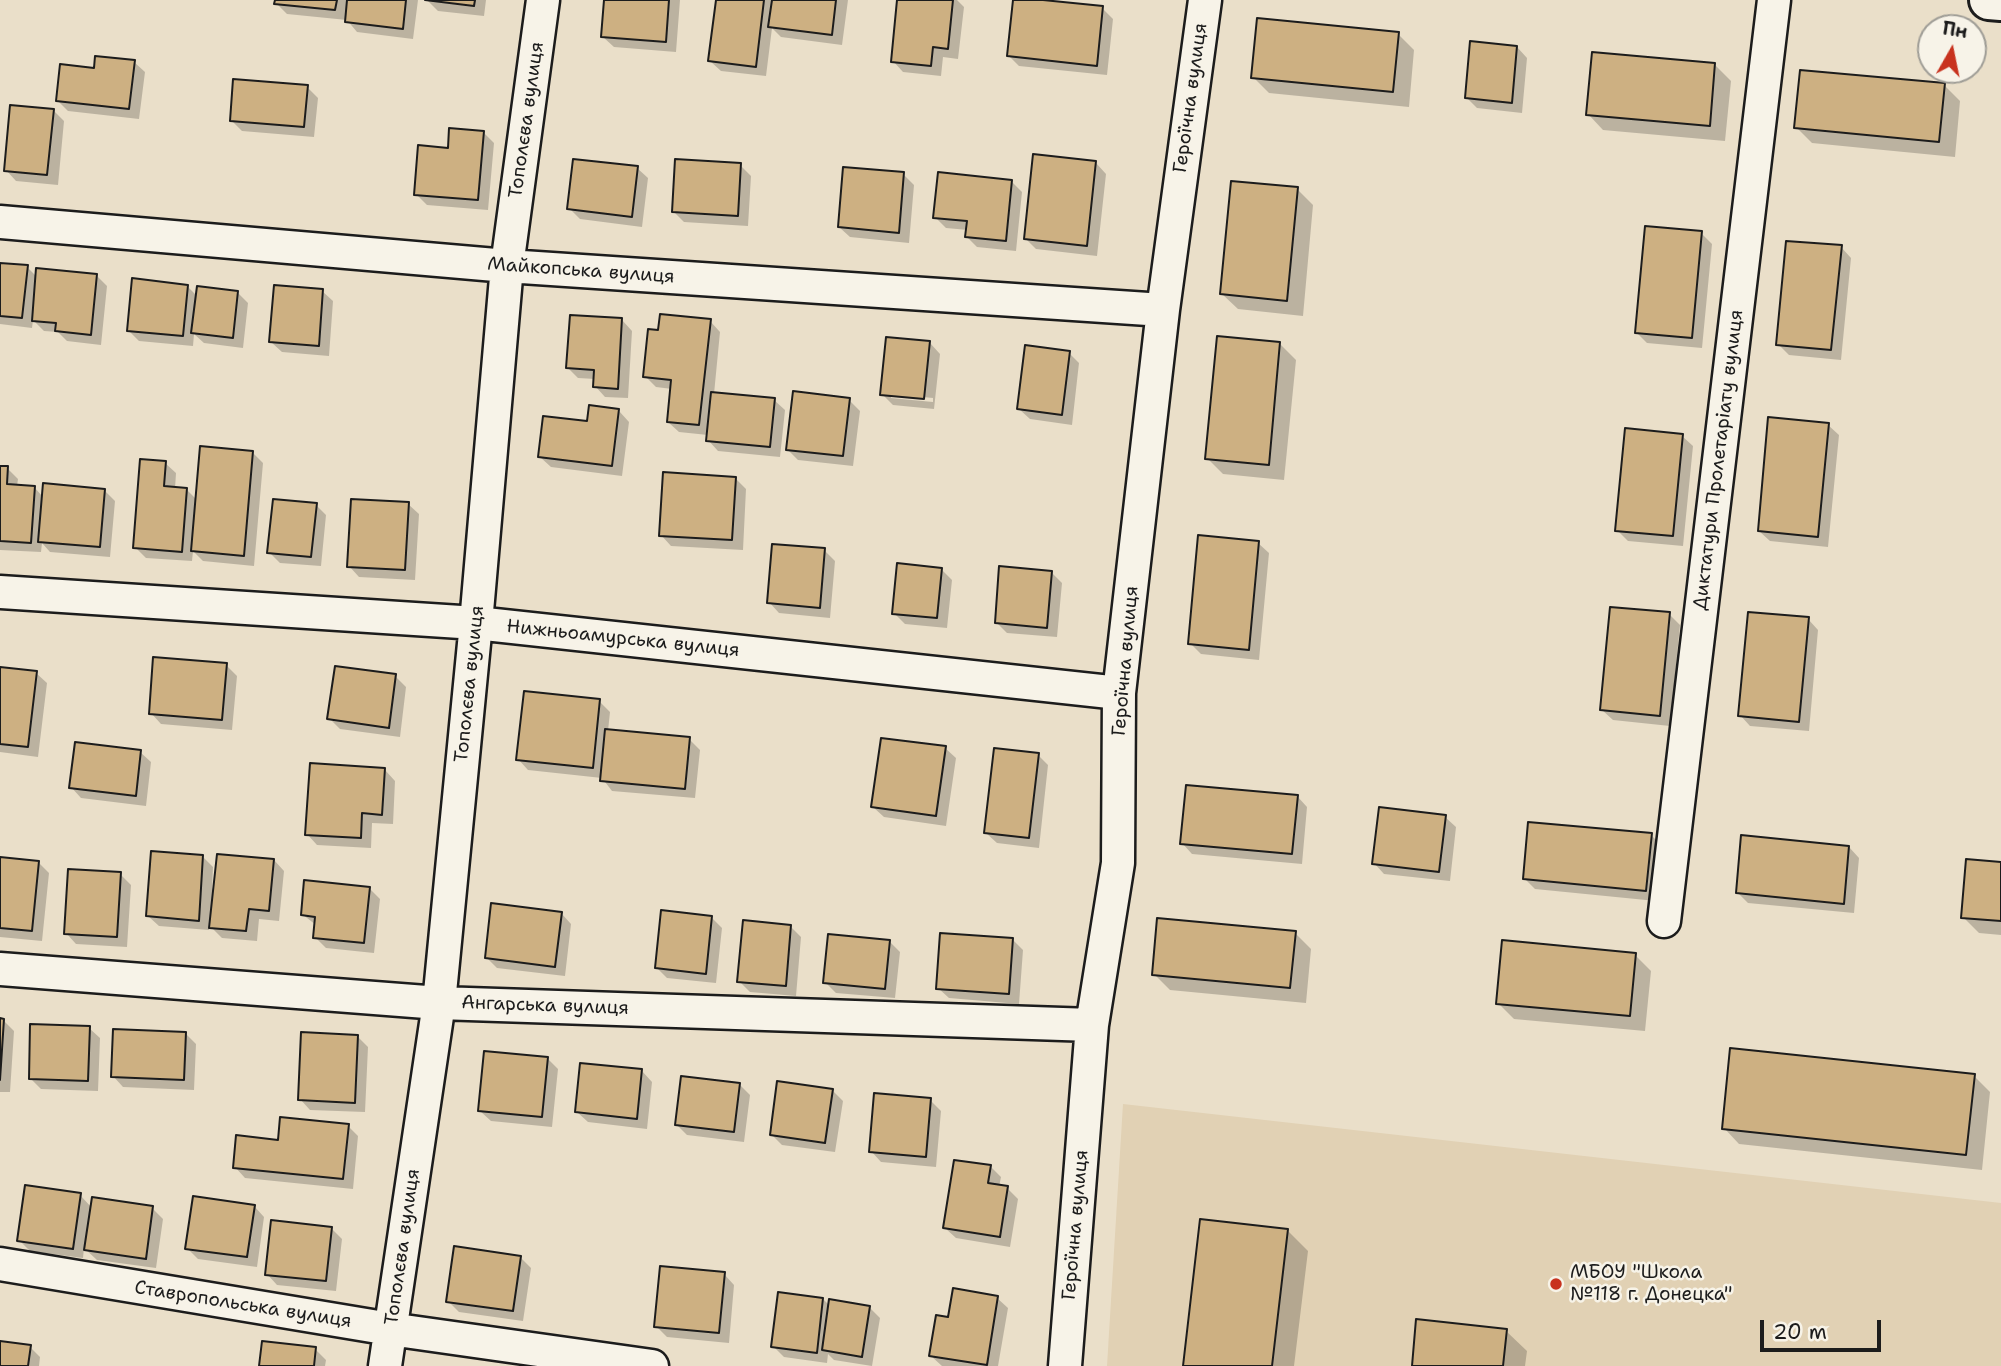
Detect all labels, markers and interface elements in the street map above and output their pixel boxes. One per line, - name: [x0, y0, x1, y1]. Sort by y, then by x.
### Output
- north arrow: [1917, 14, 1987, 84]
- text: Пн: [1941, 15, 1969, 44]
- street label: Героїчна вулиця: [1169, 22, 1213, 174]
- street label: Тополєва вулиця: [505, 40, 549, 200]
- street label: Майкопська вулиця: [487, 253, 675, 289]
- street label: Диктатури Пролетаріату вулиця: [1689, 308, 1749, 612]
- street label: Героїчна вулиця: [1108, 585, 1144, 737]
- street label: Тополєва вулиця: [450, 604, 490, 764]
- street label: Нижньоамурська вулиця: [505, 615, 741, 663]
- street label: Ангарська вулиця: [461, 992, 629, 1020]
- street label: Героїчна вулиця: [1058, 1149, 1094, 1301]
- street label: Тополєва вулиця: [381, 1167, 425, 1327]
- place label: МБОУ "Школа №118 г. Донецка": [1570, 1262, 1733, 1306]
- marker: МБОУ "Школа №118 г. Донецка": [1548, 1276, 1564, 1292]
- street label: Ставропольська вулиця: [133, 1277, 353, 1333]
- scale bar: [1763, 1306, 1884, 1350]
- text: 20 m: [1773, 1318, 1827, 1346]

